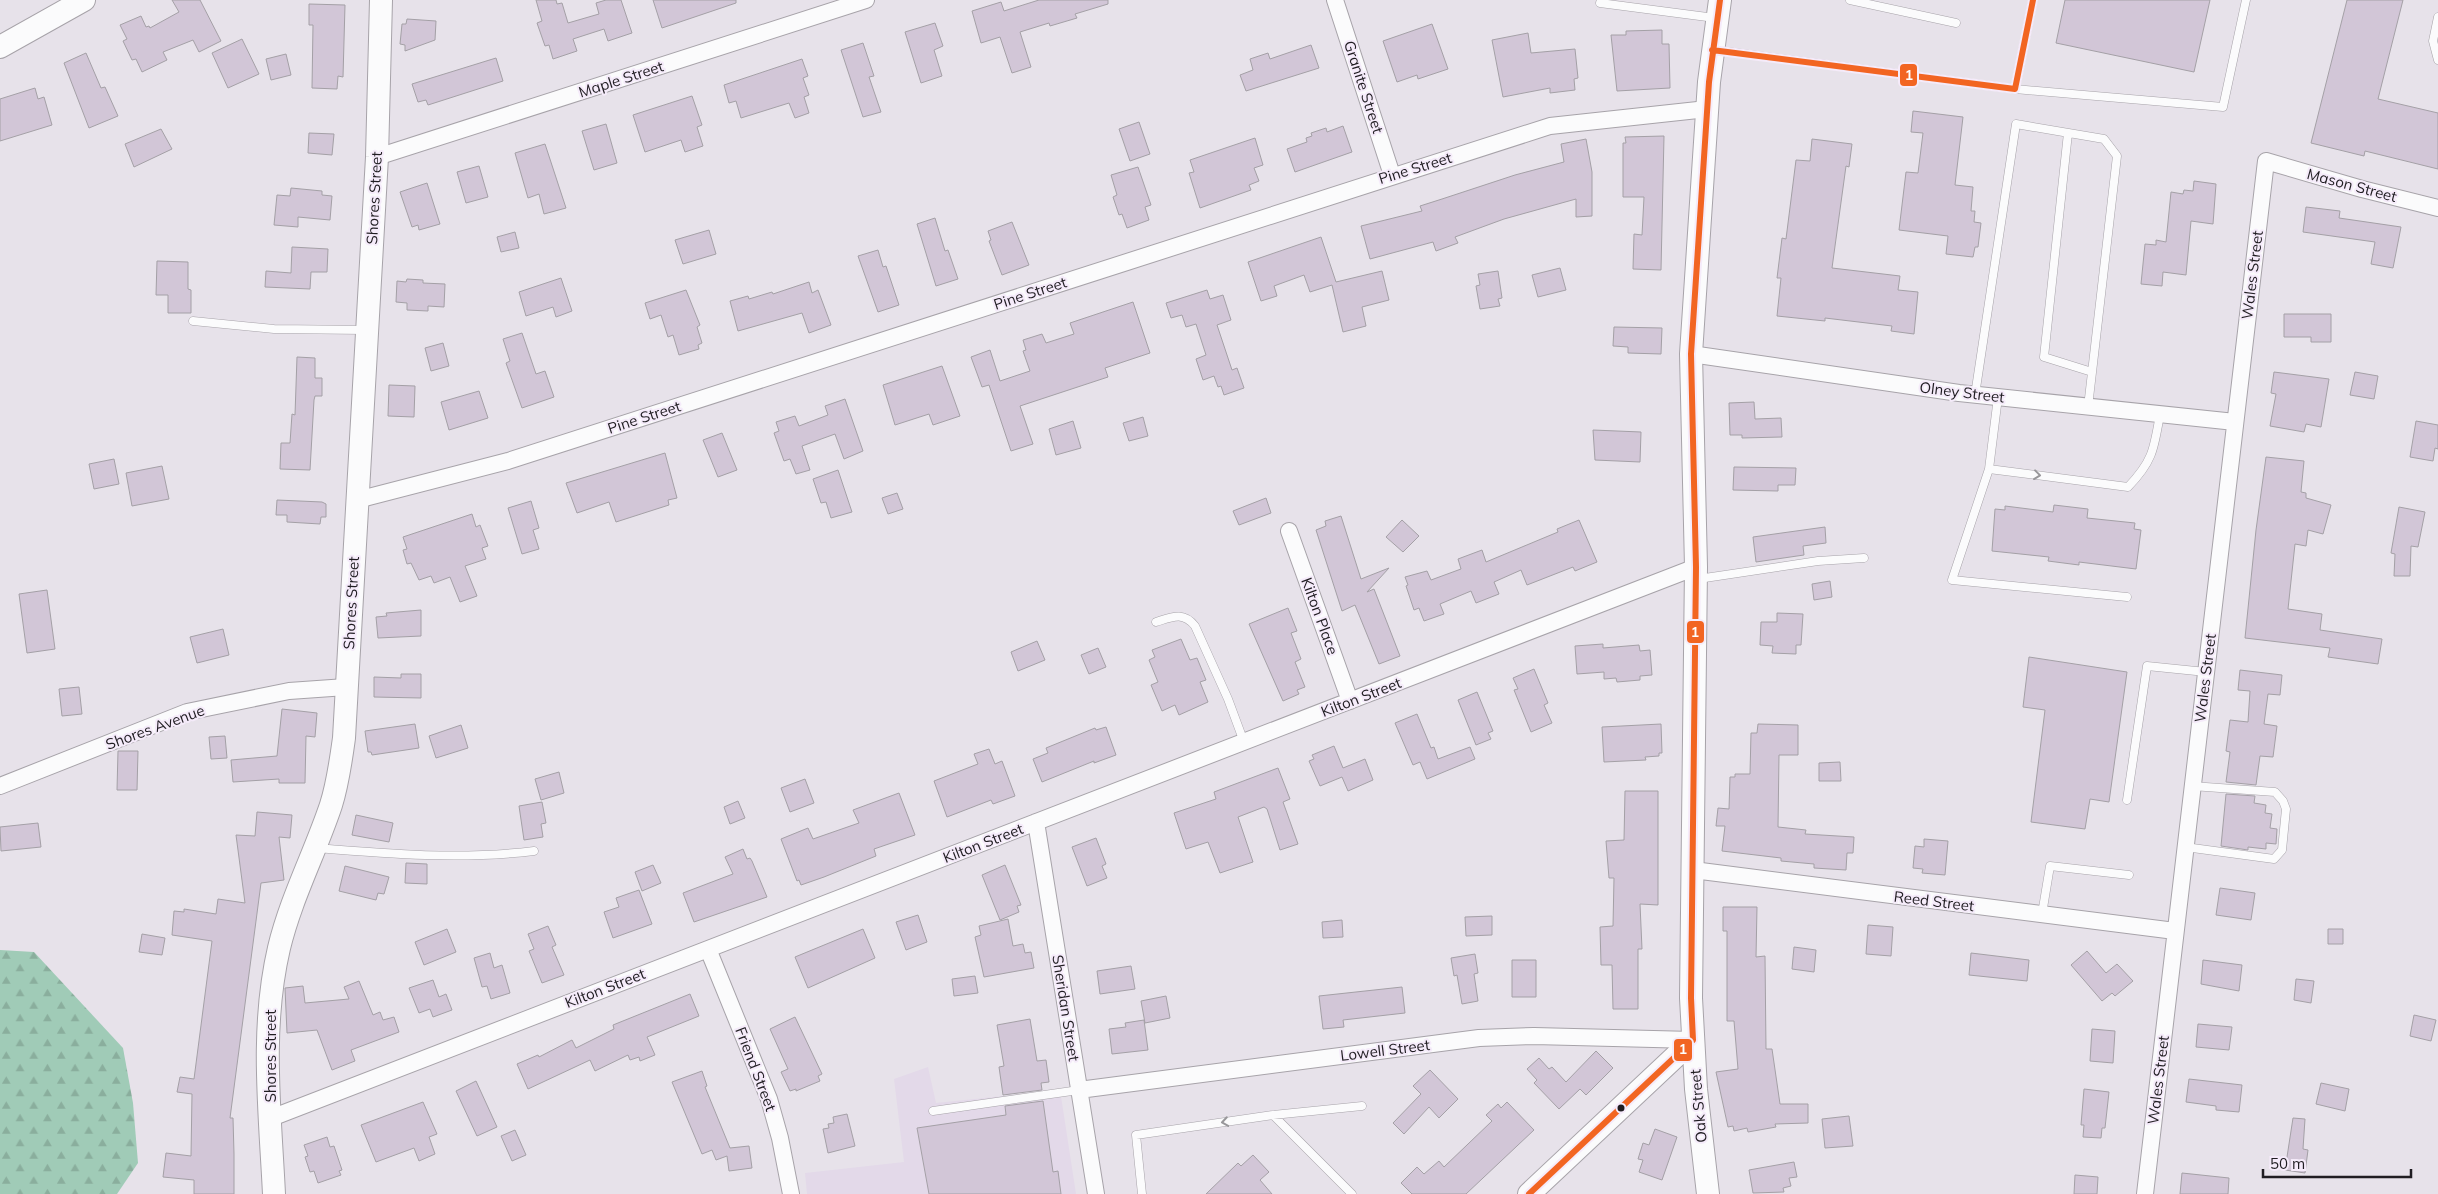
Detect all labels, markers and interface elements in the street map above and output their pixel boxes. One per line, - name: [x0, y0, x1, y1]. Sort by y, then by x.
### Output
- street label: Granite Street: [1340, 38, 1388, 136]
- street label: Maple Street: [576, 56, 666, 102]
- line badge: 1: [1899, 63, 1918, 87]
- text: 1: [1905, 66, 1913, 84]
- street label: Pine Street: [1376, 148, 1454, 188]
- street label: Shores Street: [362, 151, 386, 245]
- street label: Mason Street: [2305, 164, 2399, 206]
- street label: Wales Street: [2237, 229, 2267, 321]
- street label: Pine Street: [991, 272, 1069, 314]
- street label: Olney Street: [1918, 377, 2006, 407]
- street label: Pine Street: [605, 396, 683, 438]
- one-way arrow: [2033, 469, 2041, 480]
- street label: Shores Street: [339, 556, 363, 650]
- street label: Kilton Place: [1297, 575, 1343, 657]
- line badge: 1: [1686, 620, 1705, 644]
- text: 1: [1691, 623, 1699, 641]
- street label: Wales Street: [2190, 632, 2220, 724]
- street label: Kilton Street: [1318, 673, 1404, 721]
- street label: Shores Avenue: [103, 700, 207, 754]
- street label: Kilton Street: [940, 819, 1026, 867]
- street label: Reed Street: [1893, 887, 1975, 915]
- street label: Sheridan Street: [1048, 953, 1084, 1063]
- street label: Kilton Street: [562, 964, 648, 1012]
- street label: Shores Street: [261, 1009, 280, 1103]
- street label: Friend Street: [731, 1024, 781, 1114]
- street label: Wales Street: [2143, 1034, 2173, 1126]
- street label: Lowell Street: [1339, 1035, 1431, 1065]
- line badge: 1: [1673, 1038, 1693, 1062]
- text: 1: [1679, 1040, 1687, 1058]
- street label: Oak Street: [1685, 1068, 1711, 1144]
- unlabelled marker: [1616, 1103, 1626, 1113]
- one-way arrow: [1221, 1116, 1229, 1127]
- scale bar: [2263, 1146, 2410, 1178]
- text: 50 m: [2270, 1154, 2305, 1173]

